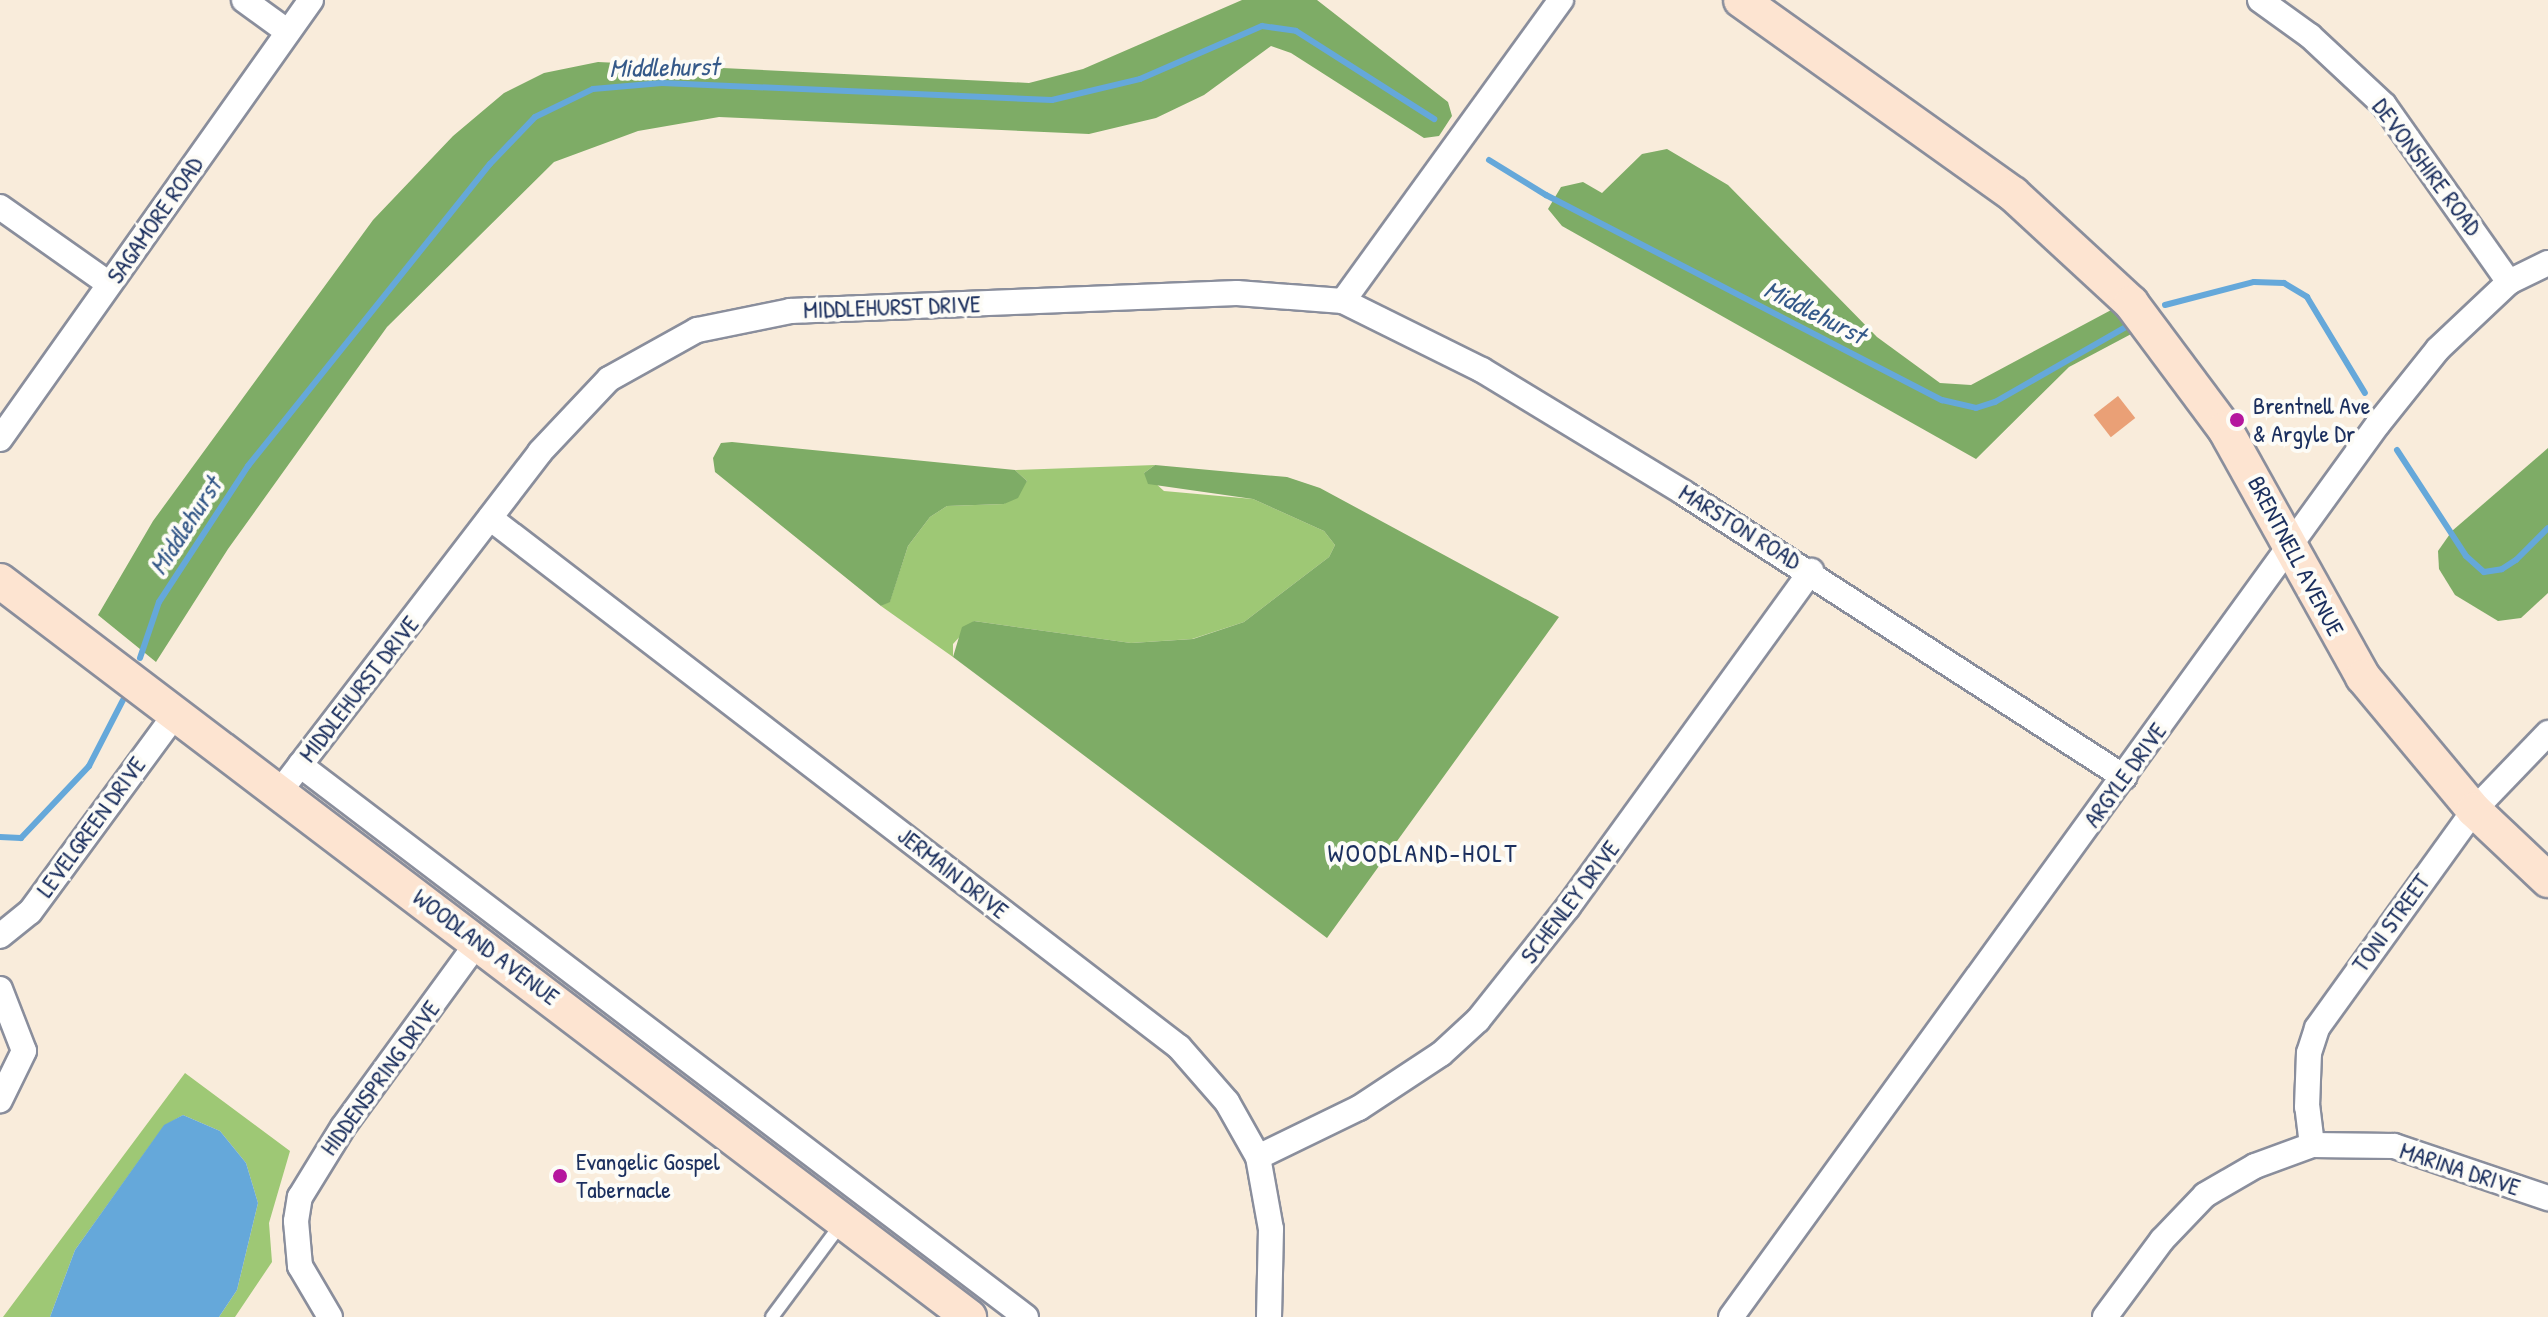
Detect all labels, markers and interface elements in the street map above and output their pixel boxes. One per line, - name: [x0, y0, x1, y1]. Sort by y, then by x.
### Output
- water label: Middlehurst: [609, 50, 719, 84]
- street label: DEVONSHIRE ROAD: [2366, 93, 2488, 241]
- street label: SAGAMORE ROAD: [101, 151, 209, 289]
- water label: Middlehurst: [1759, 273, 1871, 351]
- street label: MIDDLEHURST DRIVE: [803, 290, 981, 324]
- place label: Brentnell Ave & Argyle Dr: [2253, 392, 2370, 448]
- marker: Brentnell Ave & Argyle Dr: [2228, 411, 2246, 429]
- street label: BRENTNELL AVENUE: [2242, 471, 2350, 641]
- water label: Middlehurst: [142, 472, 228, 580]
- street label: MARSTON ROAD: [1674, 478, 1806, 576]
- street label: MIDDLEHURST DRIVE: [293, 610, 425, 768]
- street label: ARGYLE DRIVE: [2078, 717, 2172, 833]
- street label: LEVELGREEN DRIVE: [30, 751, 152, 903]
- street label: JERMAIN DRIVE: [892, 821, 1014, 925]
- street label: SCHENLEY DRIVE: [1514, 835, 1626, 969]
- district label: WOODLAND-HOLT: [1328, 837, 1518, 869]
- street label: TONI STREET: [2346, 868, 2436, 978]
- street label: WOODLAND AVENUE: [407, 883, 565, 1011]
- street label: HIDDENSPRING DRIVE: [314, 995, 446, 1161]
- street label: MARINA DRIVE: [2396, 1136, 2524, 1202]
- place label: Evangelic Gospel Tabernacle: [576, 1148, 720, 1204]
- marker: Evangelic Gospel Tabernacle: [551, 1167, 569, 1185]

